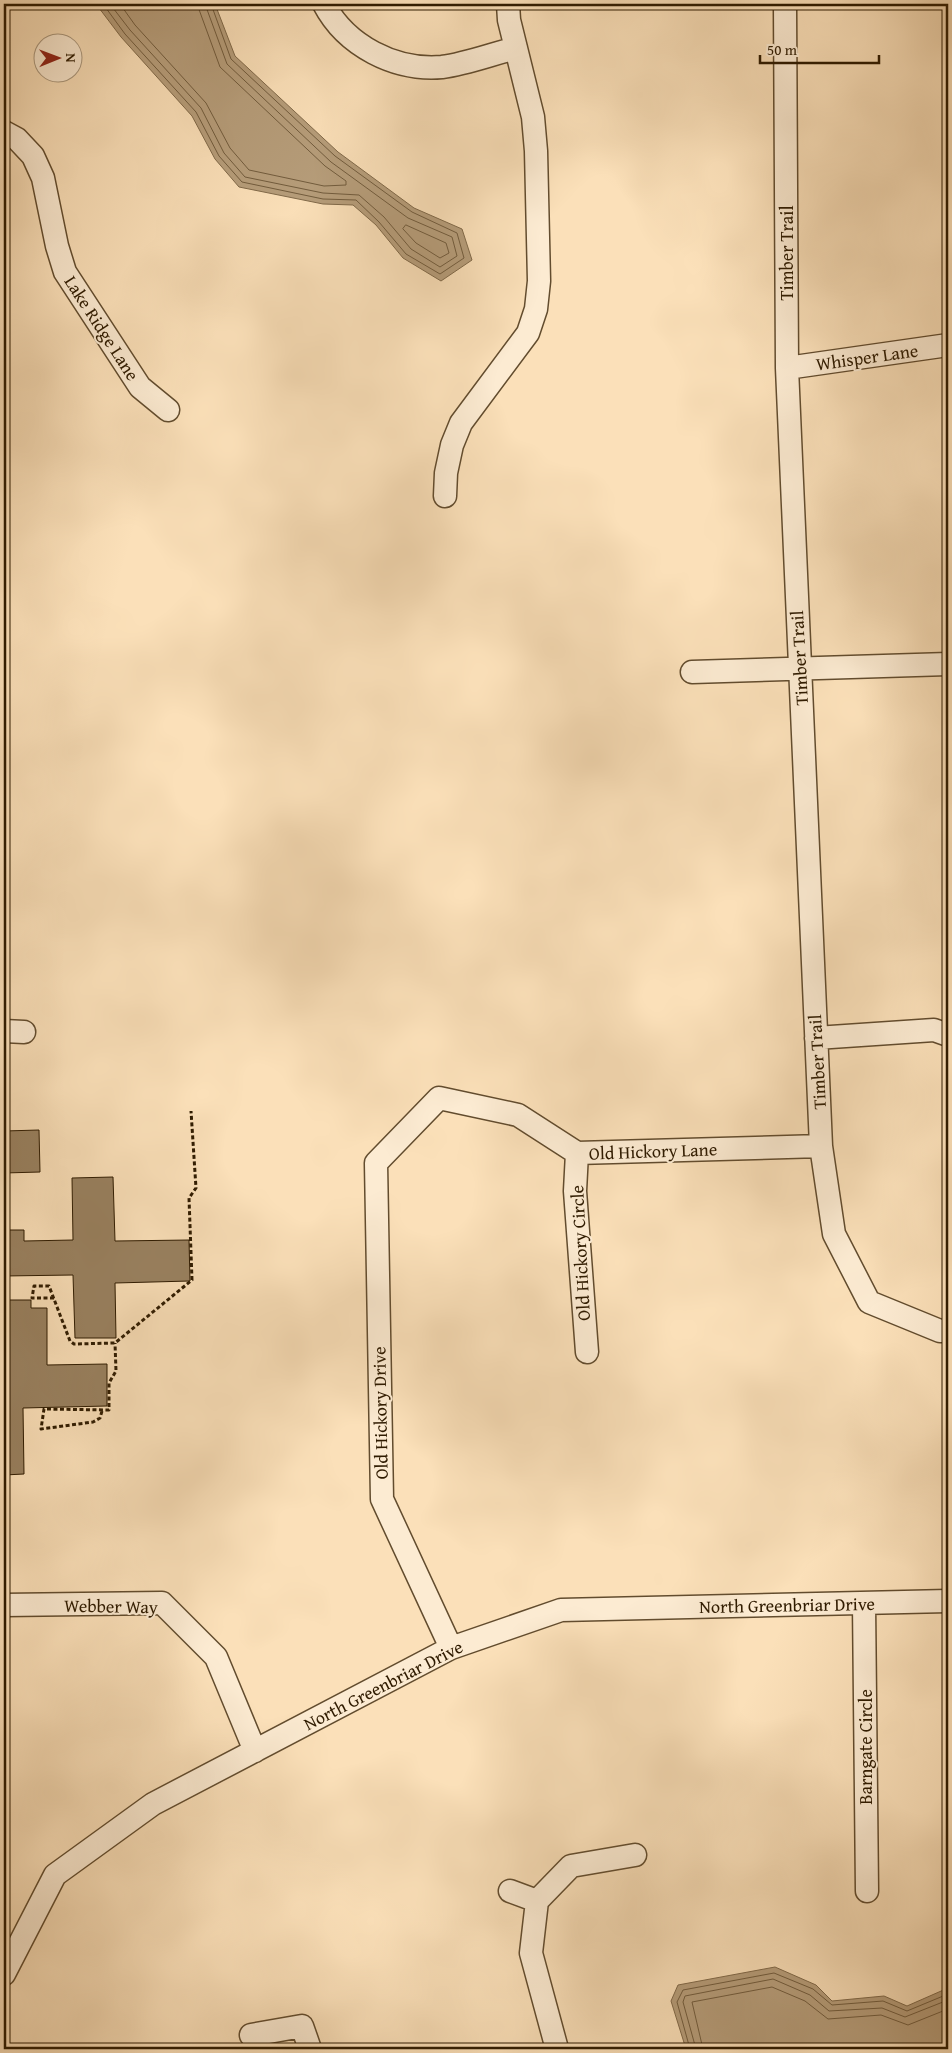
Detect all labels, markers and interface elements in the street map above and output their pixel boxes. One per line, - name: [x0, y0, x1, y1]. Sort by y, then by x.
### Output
- north arrow: [32, 32, 82, 82]
- scale bar: [760, 32, 878, 64]
- text: 50 m: [767, 39, 798, 60]
- text: N: [61, 53, 81, 63]
- street label: Timber Trail: [773, 206, 800, 300]
- street label: Lake Ridge Lane: [58, 270, 146, 386]
- street label: Whisper Lane: [814, 336, 920, 378]
- street label: Timber Trail: [783, 610, 815, 706]
- street label: Timber Trail: [801, 1014, 833, 1110]
- street label: Old Hickory Lane: [588, 1135, 718, 1167]
- street label: Old Hickory Circle: [563, 1185, 597, 1321]
- street label: Old Hickory Drive: [365, 1346, 395, 1480]
- street label: North Greenbriar Drive: [699, 1590, 875, 1620]
- street label: Webber Way: [64, 1592, 158, 1620]
- street label: North Greenbriar Drive: [299, 1633, 467, 1737]
- street label: Barngate Circle: [852, 1689, 879, 1805]

